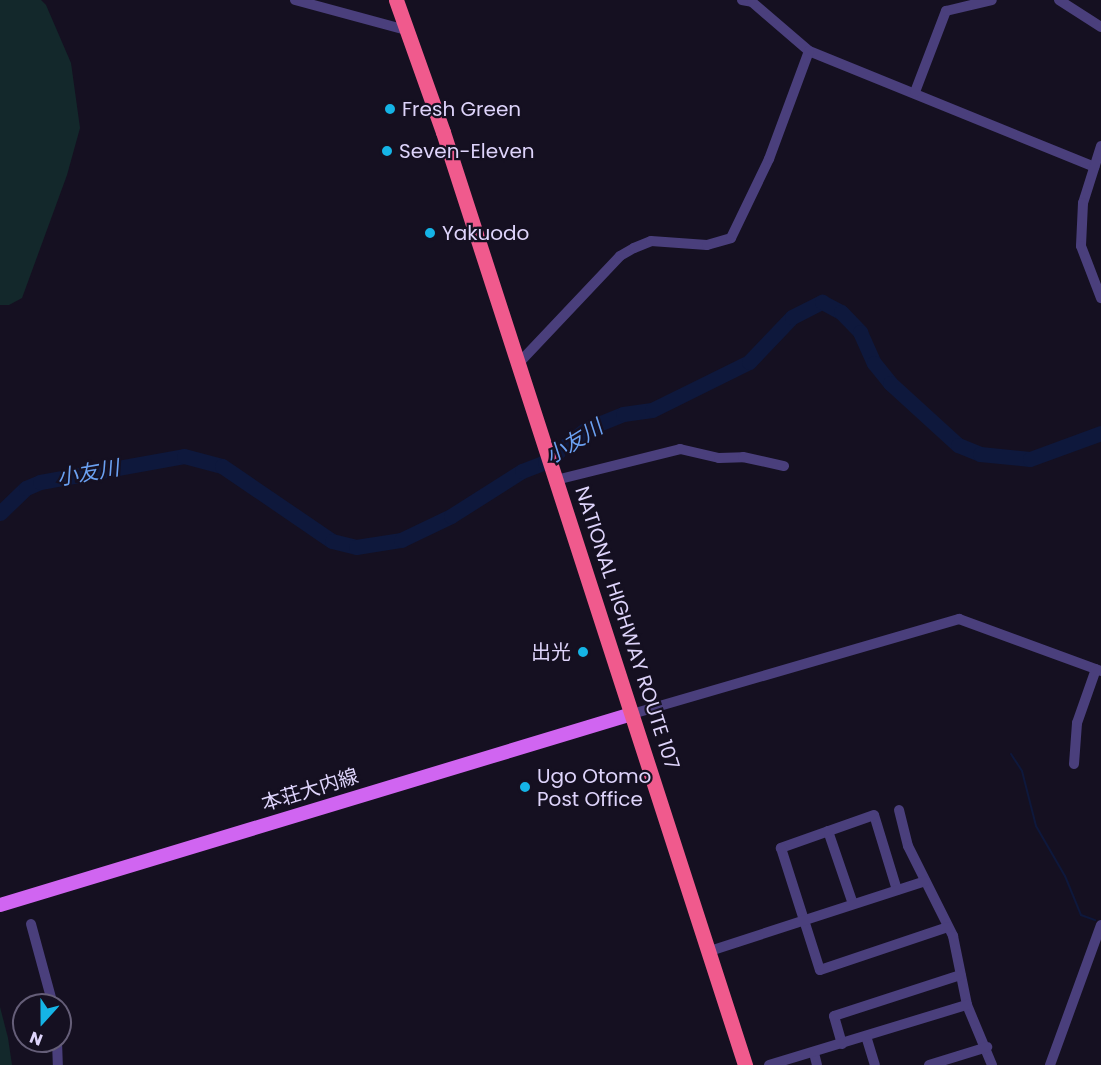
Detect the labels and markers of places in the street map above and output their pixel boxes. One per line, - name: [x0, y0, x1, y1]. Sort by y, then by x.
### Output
- place label: Fresh Green: [402, 97, 521, 121]
- marker: Fresh Green: [383, 102, 397, 116]
- place label: Seven-Eleven: [399, 139, 535, 163]
- marker: Seven-Eleven: [380, 144, 394, 158]
- place label: Yakuodo: [442, 221, 529, 245]
- marker: Yakuodo: [423, 226, 437, 240]
- place label: 出光: [531, 640, 571, 664]
- marker: 出光: [576, 645, 590, 659]
- place label: Ugo Otomo Post Office: [537, 764, 651, 811]
- marker: Ugo Otomo Post Office: [518, 780, 532, 794]

